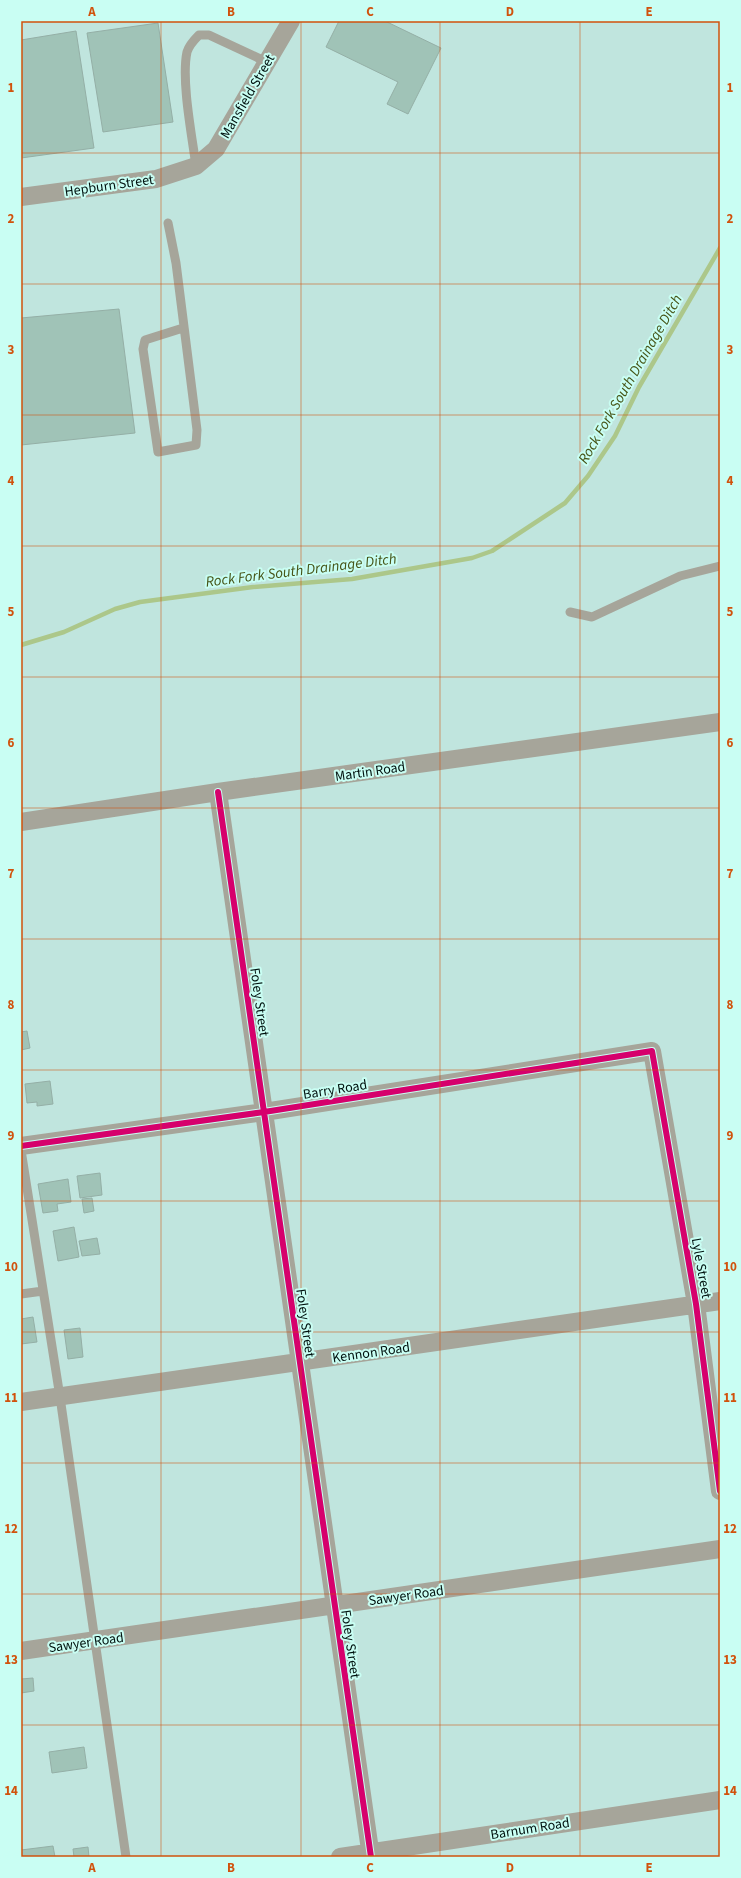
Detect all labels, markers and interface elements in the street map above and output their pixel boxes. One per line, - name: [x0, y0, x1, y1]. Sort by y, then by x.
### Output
- text: A: [87, 3, 96, 21]
- text: B: [227, 3, 235, 21]
- text: C: [366, 3, 374, 21]
- text: D: [506, 3, 514, 21]
- text: E: [645, 3, 653, 21]
- street label: Mansfield Street: [216, 50, 280, 142]
- text: 1: [8, 79, 15, 97]
- text: 1: [727, 79, 734, 97]
- street label: Hepburn Street: [63, 170, 155, 202]
- text: 2: [8, 210, 15, 228]
- text: 2: [727, 210, 734, 228]
- water label: Rock Fork South Drainage Ditch: [573, 291, 688, 468]
- text: 3: [8, 341, 15, 359]
- text: 3: [727, 341, 734, 359]
- text: 4: [8, 472, 15, 490]
- text: 4: [727, 472, 734, 490]
- water label: Rock Fork South Drainage Ditch: [204, 548, 398, 593]
- text: 5: [8, 603, 15, 621]
- text: 5: [727, 603, 734, 621]
- text: 6: [8, 734, 15, 752]
- text: 6: [727, 734, 734, 752]
- street label: Martin Road: [334, 757, 407, 787]
- text: 7: [8, 865, 15, 883]
- text: 7: [727, 865, 734, 883]
- street label: Foley Street: [244, 966, 274, 1038]
- text: 8: [8, 996, 15, 1014]
- text: 8: [727, 996, 734, 1014]
- street label: Barry Road: [302, 1075, 369, 1105]
- text: 9: [8, 1127, 15, 1145]
- text: 9: [727, 1127, 734, 1145]
- street label: Lyle Street: [686, 1236, 716, 1300]
- text: 10: [4, 1258, 18, 1276]
- text: 10: [723, 1258, 737, 1276]
- street label: Foley Street: [290, 1287, 320, 1359]
- street label: Kennon Road: [331, 1338, 411, 1368]
- text: 11: [4, 1389, 18, 1407]
- text: 11: [723, 1389, 737, 1407]
- text: 12: [4, 1520, 18, 1538]
- text: 12: [723, 1520, 737, 1538]
- street label: Sawyer Road: [367, 1581, 445, 1611]
- street label: Foley Street: [335, 1608, 365, 1680]
- street label: Sawyer Road: [47, 1628, 125, 1658]
- text: 13: [4, 1651, 18, 1669]
- text: 13: [723, 1651, 737, 1669]
- text: 14: [4, 1782, 18, 1800]
- text: 14: [723, 1782, 737, 1800]
- street label: Barnum Road: [489, 1813, 571, 1845]
- text: A: [87, 1859, 96, 1877]
- text: B: [227, 1859, 235, 1877]
- text: C: [366, 1859, 374, 1877]
- text: D: [506, 1859, 514, 1877]
- text: E: [645, 1859, 653, 1877]

